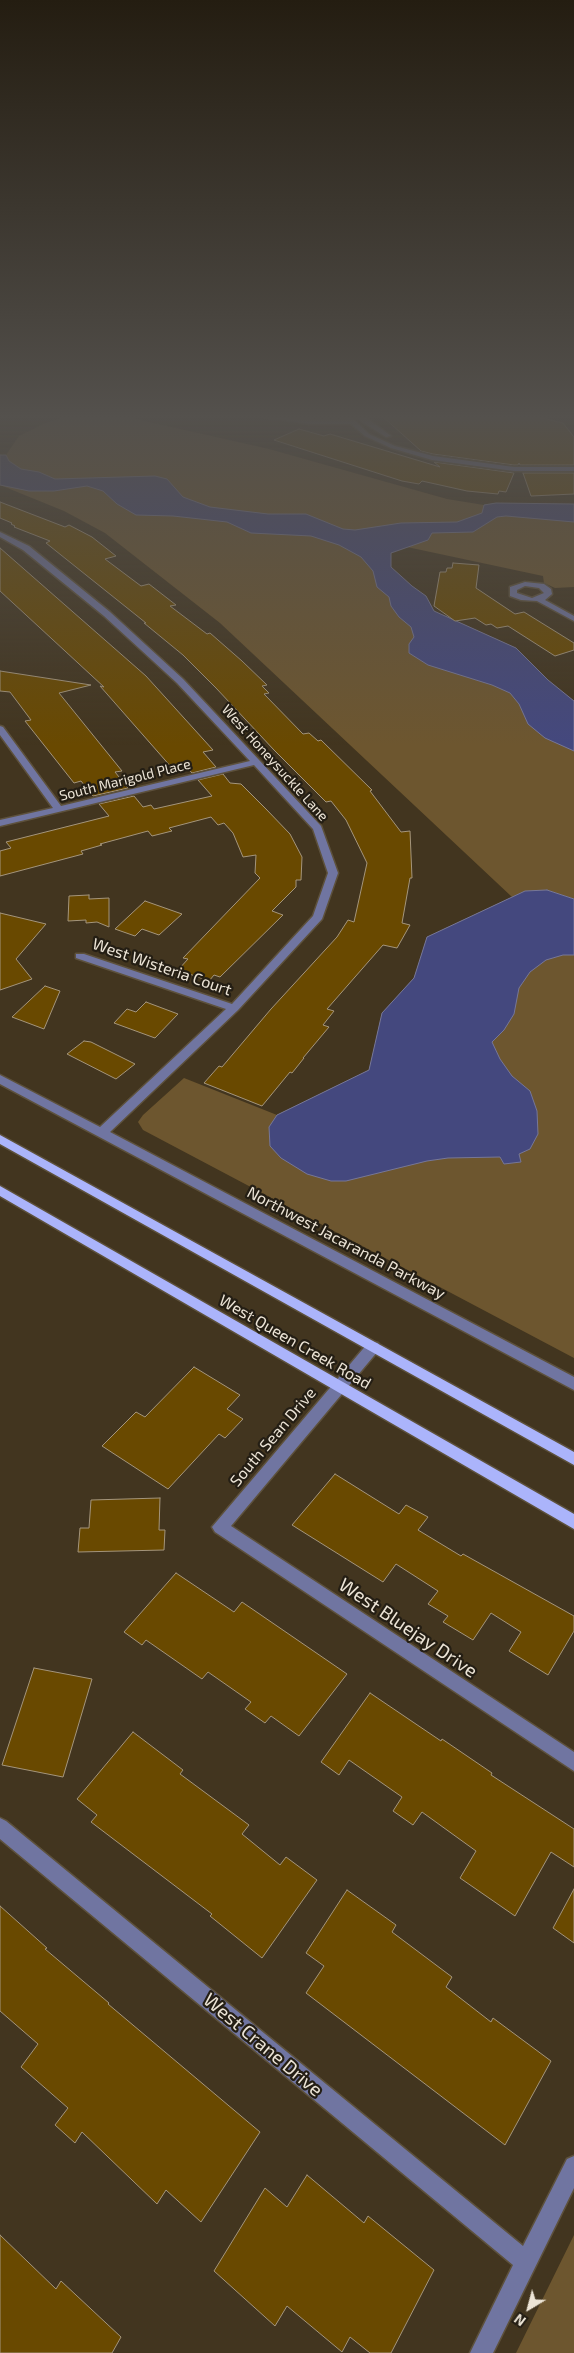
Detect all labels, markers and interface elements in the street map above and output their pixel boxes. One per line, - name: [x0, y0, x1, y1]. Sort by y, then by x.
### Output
- street label: West Honeysuckle Lane: [218, 701, 332, 825]
- street label: South Marigold Place: [58, 756, 192, 804]
- street label: West Wisteria Court: [90, 934, 234, 1000]
- street label: Northwest Jacaranda Parkway: [244, 1182, 448, 1304]
- street label: West Queen Creek Road: [216, 1291, 374, 1393]
- street label: South Sean Drive: [226, 1384, 320, 1490]
- street label: West Bluejay Drive: [334, 1573, 482, 1683]
- street label: West Crane Drive: [199, 1989, 327, 2101]
- north arrow: [504, 2283, 554, 2333]
- text: N: [511, 2311, 529, 2330]

